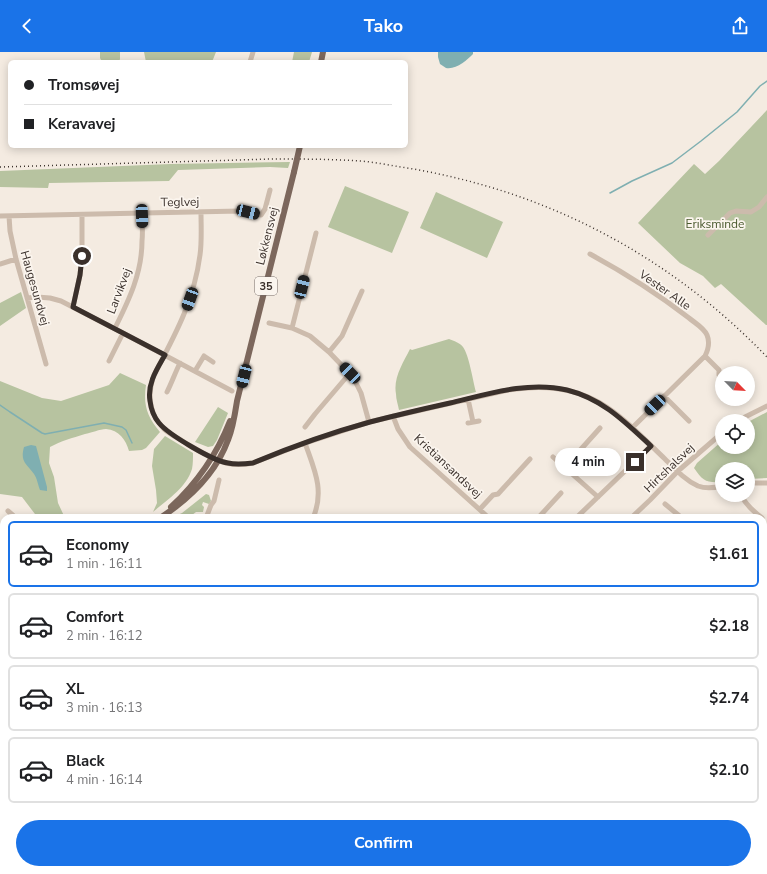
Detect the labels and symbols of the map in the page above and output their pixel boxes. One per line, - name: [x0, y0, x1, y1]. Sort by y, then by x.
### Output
- street label: Teglvej: [161, 194, 200, 210]
- car: [235, 203, 261, 221]
- car: [136, 204, 148, 228]
- street label: Løkkensvej: [252, 205, 282, 267]
- park label: Eriksminde: [686, 216, 745, 232]
- route start: [73, 247, 91, 265]
- street label: Haugesundvej: [17, 249, 53, 328]
- street label: Larvikvej: [103, 266, 135, 316]
- street label: Vester Alle: [635, 266, 694, 314]
- car: [293, 274, 311, 300]
- road number: 35: [255, 277, 277, 295]
- car: [180, 286, 200, 312]
- car: [337, 360, 363, 386]
- car: [235, 363, 253, 389]
- north arrow: [715, 366, 755, 406]
- car: [642, 392, 668, 418]
- street label: Kristiansandsvej: [411, 430, 486, 502]
- street label: Hirtshalsvej: [640, 440, 698, 496]
- callout: 4 min: [555, 448, 621, 476]
- route end: [626, 453, 644, 471]

